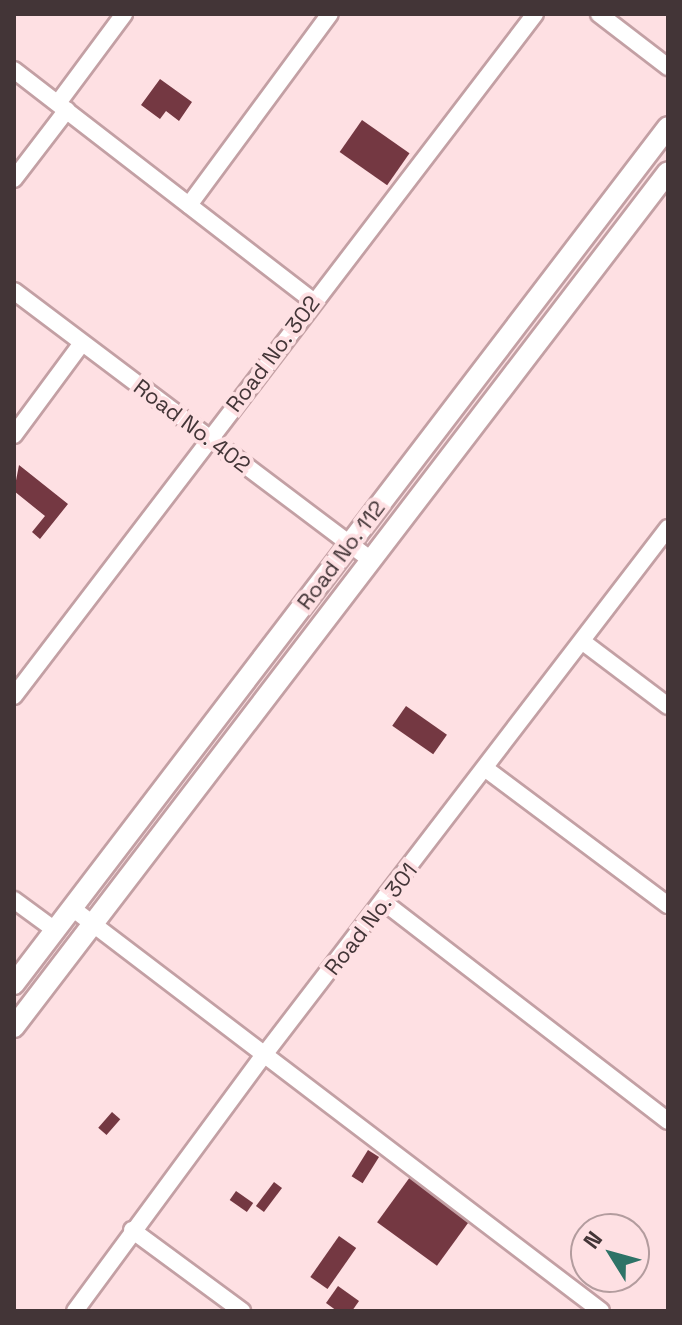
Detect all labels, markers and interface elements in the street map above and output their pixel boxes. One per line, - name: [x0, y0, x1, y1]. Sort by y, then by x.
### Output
- street label: Road No. 302: [220, 290, 326, 418]
- street label: Road No. 402: [128, 373, 256, 479]
- street label: Road No. 112: [291, 495, 391, 615]
- street label: Road No. 301: [319, 857, 423, 981]
- north arrow: [570, 1213, 650, 1293]
- text: N: [577, 1225, 608, 1254]

